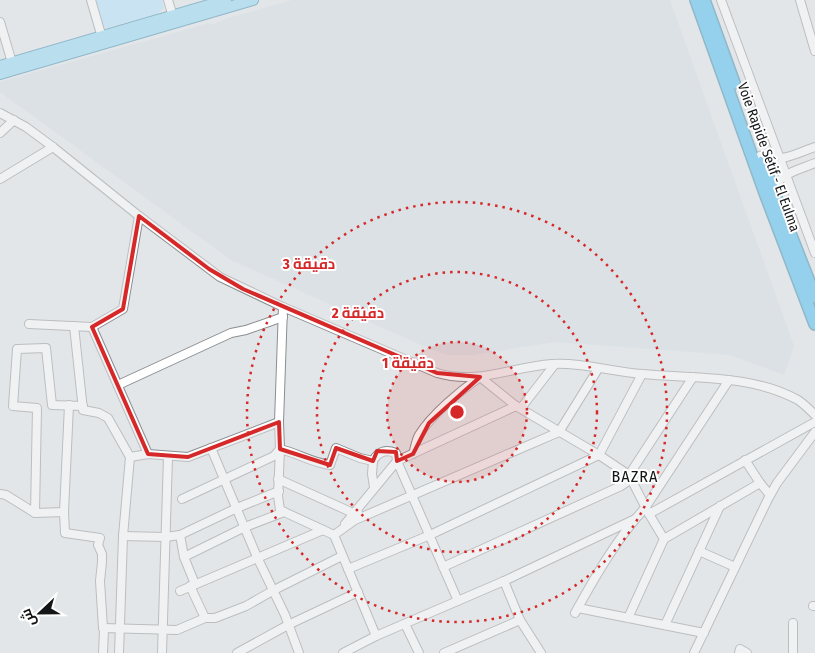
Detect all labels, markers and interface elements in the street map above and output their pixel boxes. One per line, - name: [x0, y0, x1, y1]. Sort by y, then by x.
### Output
- street label: Voie Rapide Sétif - El Eulma: [734, 80, 803, 234]
- text: 3 دقيقة: [282, 255, 335, 273]
- text: 2 دقيقة: [331, 304, 384, 322]
- text: 1 دقيقة: [382, 354, 434, 372]
- centre of rings: [448, 403, 466, 421]
- district label: BAZRA: [612, 467, 658, 486]
- north arrow: [15, 588, 65, 638]
- text: ش: [17, 606, 40, 629]

